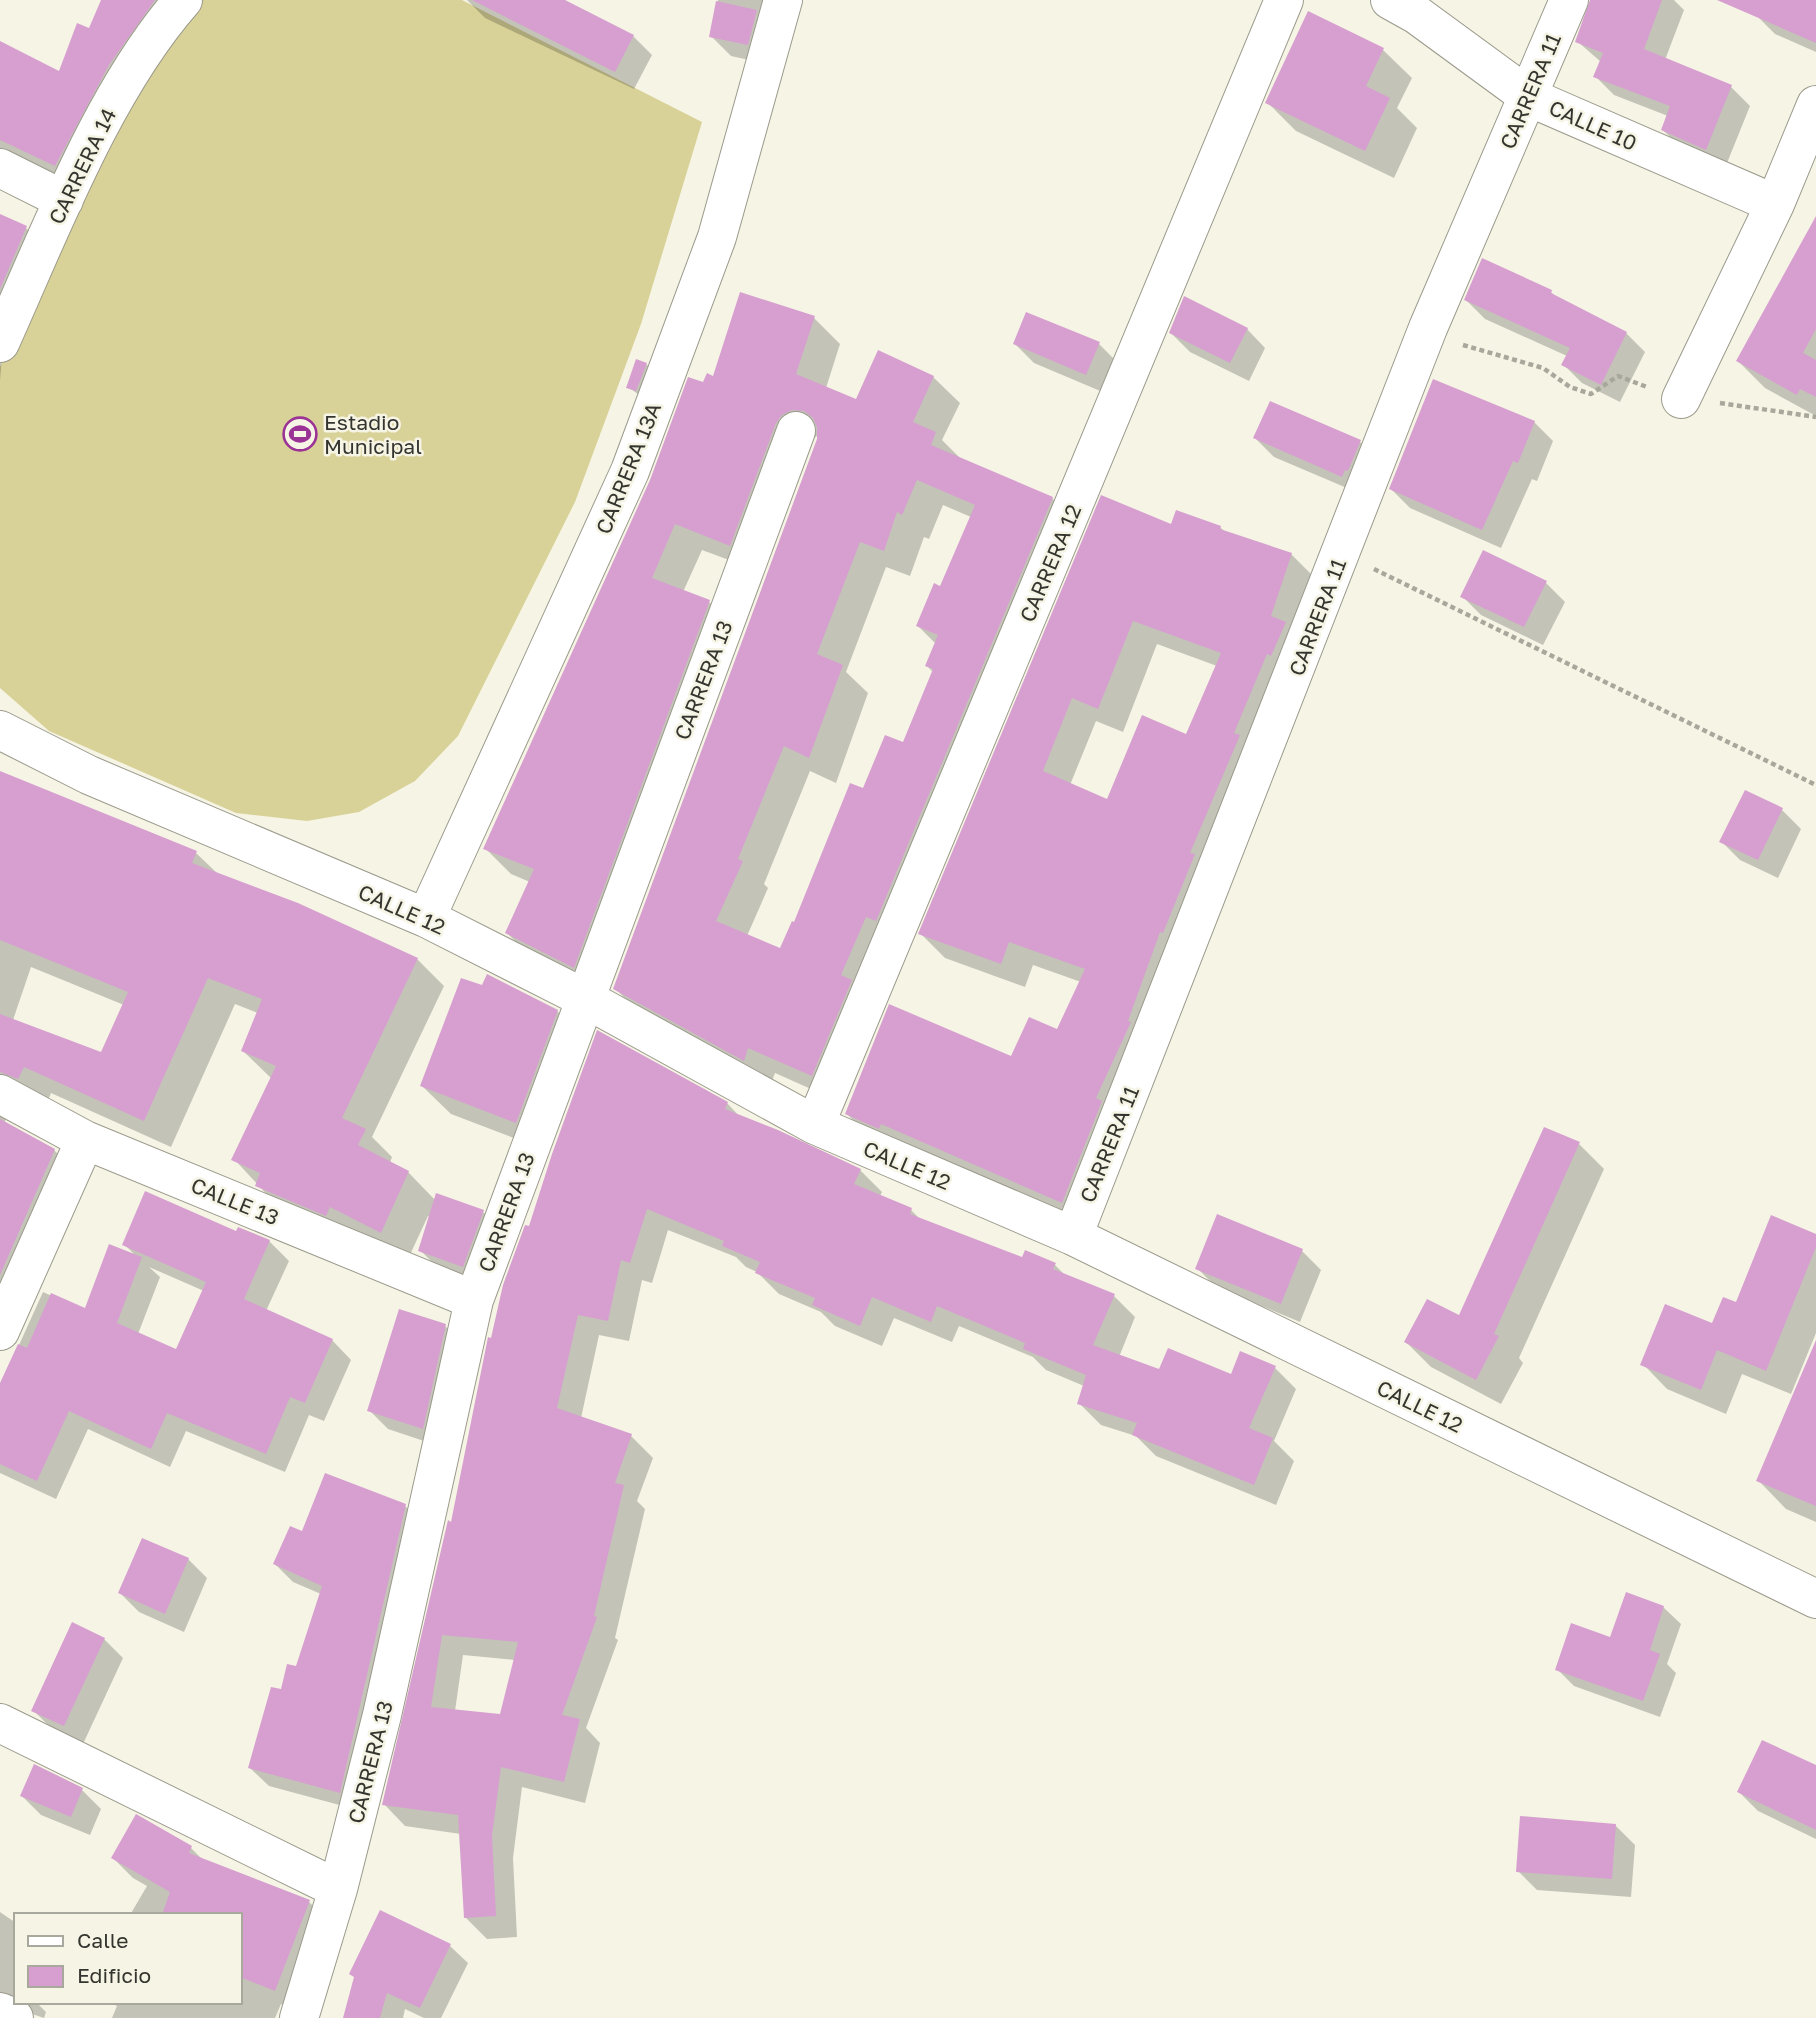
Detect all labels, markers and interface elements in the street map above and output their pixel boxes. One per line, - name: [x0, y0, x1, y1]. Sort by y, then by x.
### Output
- street label: CARRERA 11: [1494, 29, 1566, 153]
- street label: CALLE 10: [1545, 94, 1641, 156]
- street label: CARRERA 14: [43, 104, 121, 228]
- street label: CARRERA 13A: [590, 398, 666, 538]
- place label: Estadio Municipal: [324, 409, 422, 459]
- sports icon: Estadio Municipal: [281, 415, 319, 453]
- street label: CARRERA 12: [1014, 500, 1086, 626]
- street label: CARRERA 11: [1283, 555, 1351, 679]
- street label: CARRERA 13: [668, 617, 738, 743]
- street label: CALLE 12: [355, 878, 449, 940]
- street label: CARRERA 11: [1074, 1082, 1144, 1206]
- street label: CALLE 12: [859, 1135, 955, 1195]
- street label: CARRERA 13: [472, 1149, 540, 1275]
- street label: CALLE 13: [187, 1172, 283, 1230]
- street label: CALLE 12: [1373, 1374, 1467, 1438]
- street label: CARRERA 13: [342, 1698, 398, 1826]
- legend: [14, 1913, 242, 2004]
- text: Calle: [77, 1927, 129, 1953]
- text: Edificio: [77, 1962, 151, 1988]

